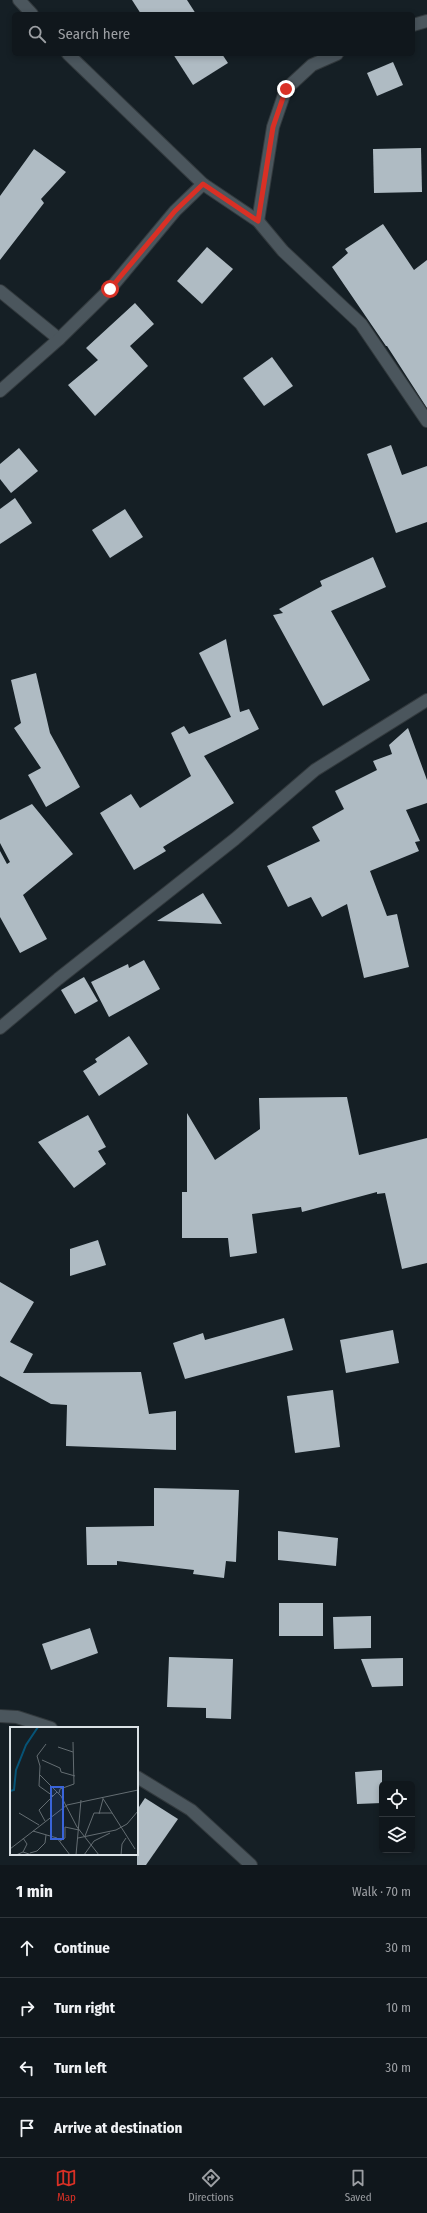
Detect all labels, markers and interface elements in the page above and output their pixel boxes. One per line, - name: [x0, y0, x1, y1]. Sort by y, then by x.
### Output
- search box: [12, 12, 415, 56]
- icon: search: [26, 23, 48, 45]
- text: Search here: [58, 25, 130, 43]
- route end: [277, 80, 295, 98]
- route start: [101, 280, 119, 298]
- inset map: [10, 1727, 138, 1855]
- map controls: [379, 1781, 415, 1853]
- button: locate: [379, 1781, 415, 1817]
- button: layers: [379, 1817, 415, 1853]
- text: 1 min: [16, 1881, 53, 1902]
- text: Walk · 70 m: [352, 1884, 411, 1899]
- icon: ahead: [16, 1937, 38, 1959]
- text: Continue: [54, 1939, 110, 1957]
- text: 30 m: [385, 1940, 411, 1955]
- icon: right: [16, 1997, 38, 2019]
- text: Turn right: [54, 1999, 115, 2017]
- text: 10 m: [386, 2000, 411, 2015]
- icon: left: [16, 2057, 38, 2079]
- text: Turn left: [54, 2059, 107, 2077]
- text: 30 m: [385, 2060, 411, 2075]
- icon: arrive: [16, 2117, 38, 2139]
- text: Arrive at destination: [54, 2119, 182, 2137]
- tab: Map: [55, 2167, 77, 2204]
- tab: Directions: [188, 2167, 234, 2204]
- tab: Saved: [345, 2167, 372, 2204]

